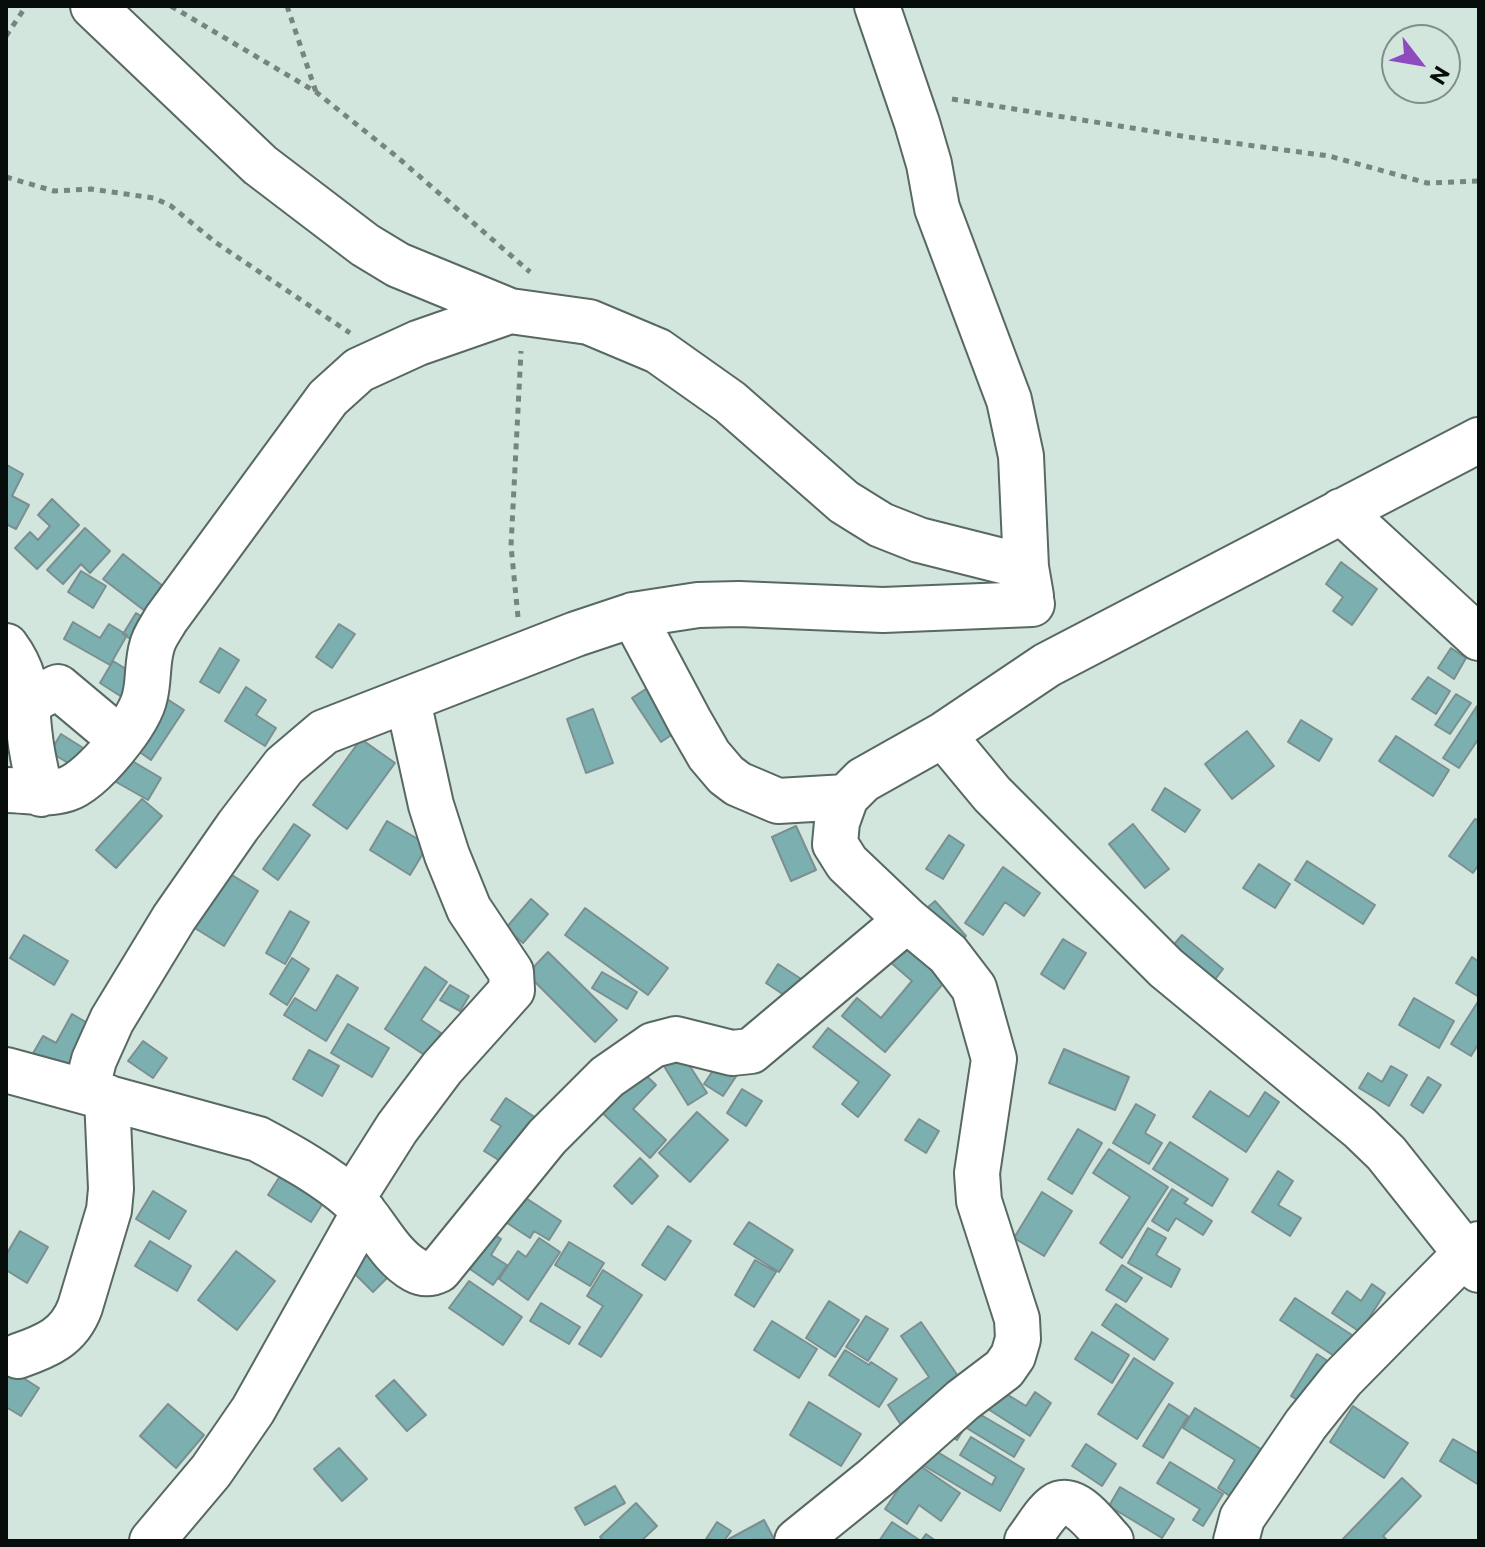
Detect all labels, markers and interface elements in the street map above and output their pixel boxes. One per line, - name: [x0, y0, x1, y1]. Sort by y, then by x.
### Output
- north arrow: [1381, 24, 1461, 104]
- text: N: [1424, 62, 1456, 90]

